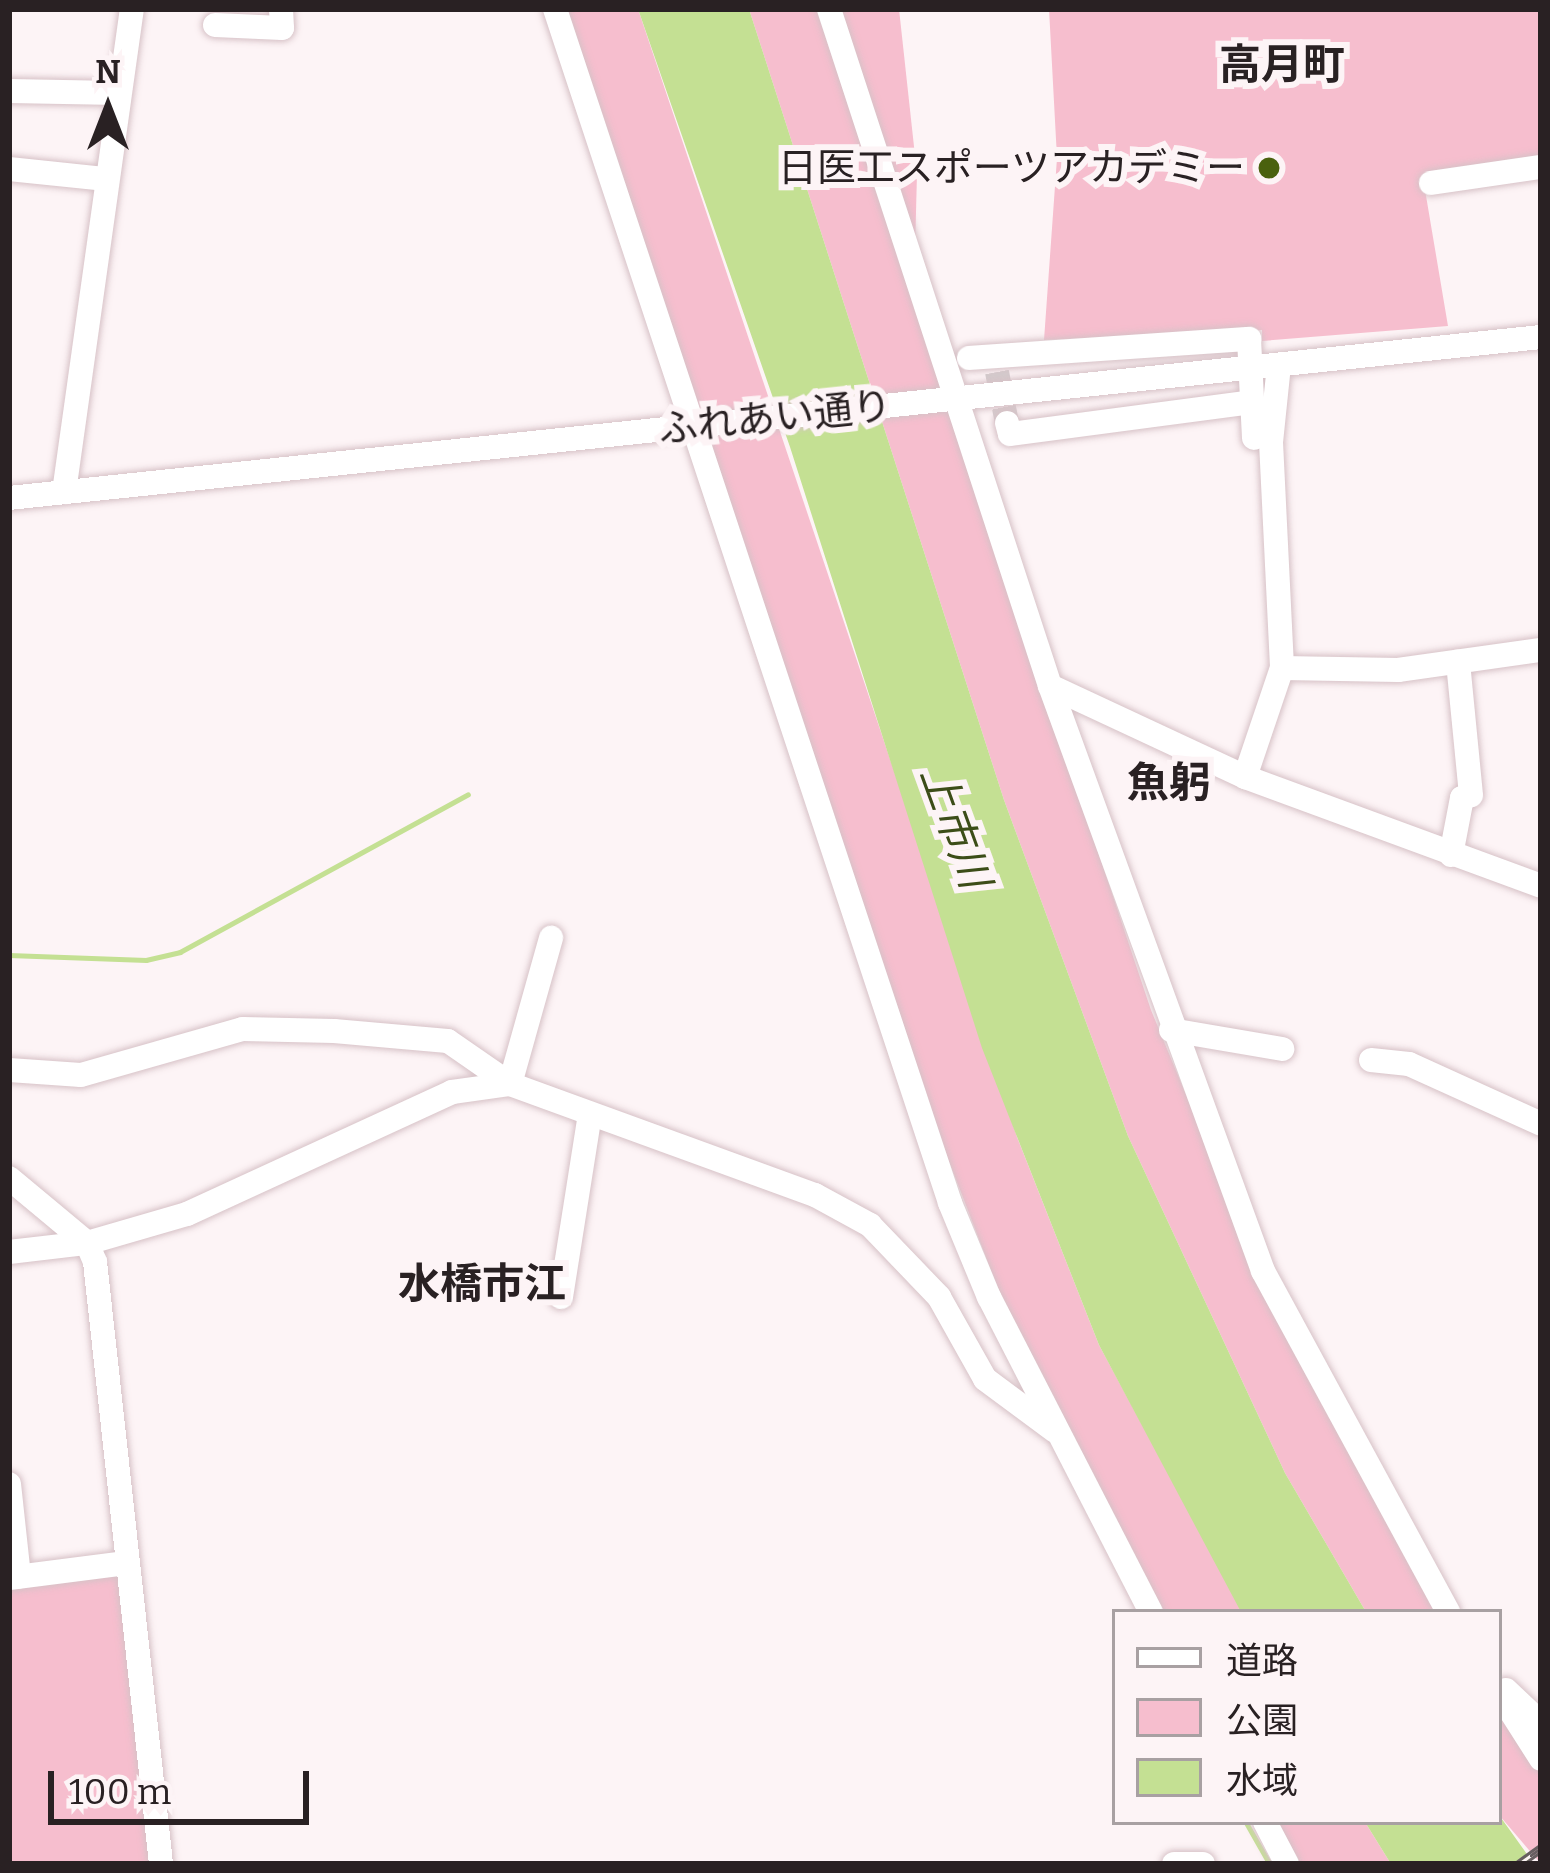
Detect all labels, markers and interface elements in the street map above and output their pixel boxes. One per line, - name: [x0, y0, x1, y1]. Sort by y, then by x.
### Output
- district label: 高月町: [1219, 40, 1345, 90]
- north arrow: [48, 48, 168, 168]
- text: N: [95, 52, 121, 92]
- place label: 日医工スポーツアカデミー: [777, 145, 1245, 191]
- marker: 日医工スポーツアカデミー: [1256, 155, 1282, 181]
- street label: ふれあい通り: [656, 382, 894, 454]
- district label: 魚躬: [1127, 758, 1211, 808]
- water label: 上市川: [910, 759, 1000, 895]
- district label: 水橋市江: [398, 1259, 566, 1309]
- legend: [1112, 1609, 1502, 1825]
- text: 道路: [1226, 1639, 1298, 1683]
- text: 公園: [1226, 1699, 1298, 1743]
- scale bar: [54, 1747, 315, 1821]
- text: 水域: [1226, 1759, 1298, 1803]
- text: 100 m: [69, 1770, 171, 1814]

